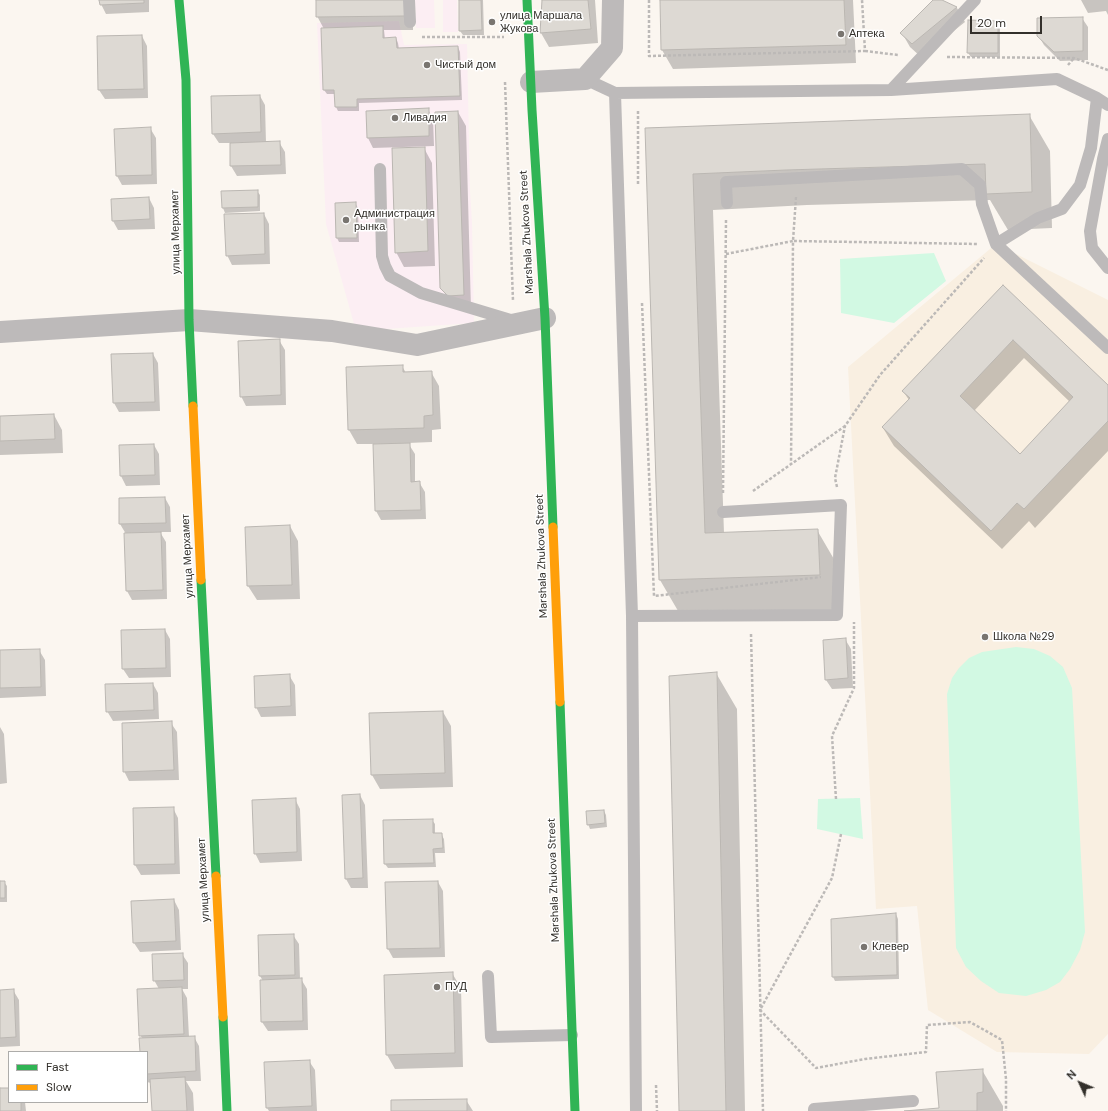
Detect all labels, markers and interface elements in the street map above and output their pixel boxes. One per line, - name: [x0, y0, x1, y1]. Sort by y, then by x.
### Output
- scale bar: [972, 8, 1044, 34]
- place label: улица Маршала Жукова: [500, 9, 582, 35]
- text: 20 m: [977, 15, 1006, 31]
- marker: улица Маршала Жукова: [487, 17, 497, 27]
- place label: Аптека: [849, 27, 884, 41]
- marker: Аптека: [836, 29, 846, 39]
- place label: Чистый дом: [435, 58, 496, 72]
- marker: Чистый дом: [422, 60, 432, 70]
- place label: Ливадия: [403, 111, 447, 125]
- marker: Ливадия: [390, 113, 400, 123]
- street label: Marshala Zhukova Street: [517, 170, 537, 294]
- street label: улица Мерхамет: [169, 190, 183, 274]
- place label: Администрация рынка: [354, 207, 435, 233]
- marker: Администрация рынка: [341, 215, 351, 225]
- street label: Marshala Zhukova Street: [533, 494, 551, 618]
- street label: улица Мерхамет: [179, 514, 197, 598]
- place label: Школа №29: [993, 630, 1054, 644]
- marker: Школа №29: [980, 632, 990, 642]
- street label: Marshala Zhukova Street: [545, 818, 563, 942]
- street label: улица Мерхамет: [195, 838, 213, 922]
- place label: Клевер: [872, 940, 909, 954]
- marker: Клевер: [859, 942, 869, 952]
- place label: ПУД: [445, 980, 467, 994]
- marker: ПУД: [432, 982, 442, 992]
- legend: [8, 1051, 148, 1103]
- text: Fast: [46, 1059, 69, 1075]
- north arrow: [1060, 1063, 1100, 1103]
- text: N: [1064, 1067, 1079, 1082]
- text: Slow: [46, 1079, 72, 1095]

